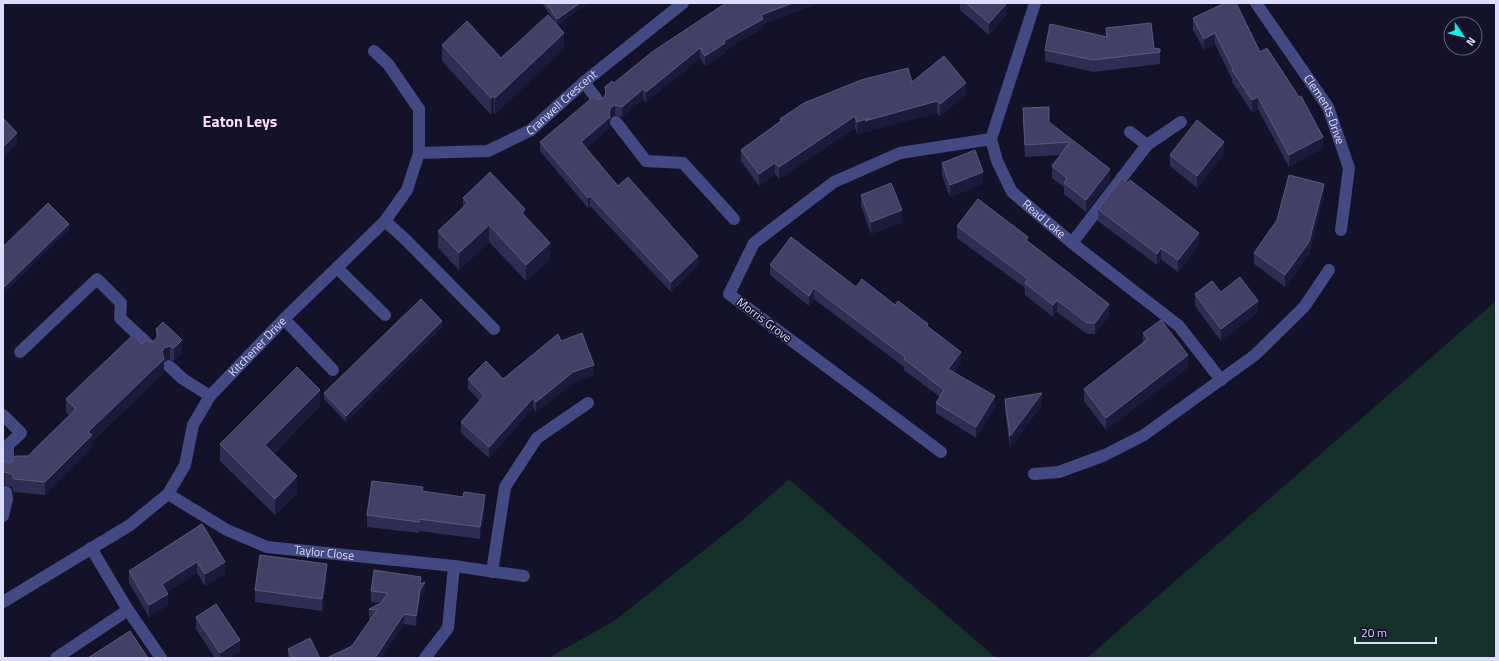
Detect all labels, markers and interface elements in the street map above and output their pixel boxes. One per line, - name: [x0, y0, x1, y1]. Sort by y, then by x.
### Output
- north arrow: [1443, 16, 1483, 56]
- text: N: [1462, 34, 1480, 49]
- street label: Cranwell Crescent: [523, 64, 602, 140]
- street label: Clements Drive: [1299, 70, 1350, 147]
- district label: Eaton Leys: [203, 109, 277, 133]
- street label: Read Loke: [1018, 195, 1070, 243]
- street label: Morris Grove: [733, 292, 796, 347]
- street label: Kitchener Drive: [224, 312, 291, 381]
- street label: Taylor Close: [293, 540, 355, 565]
- scale bar: [1355, 619, 1436, 645]
- text: 20 m: [1361, 623, 1387, 642]

